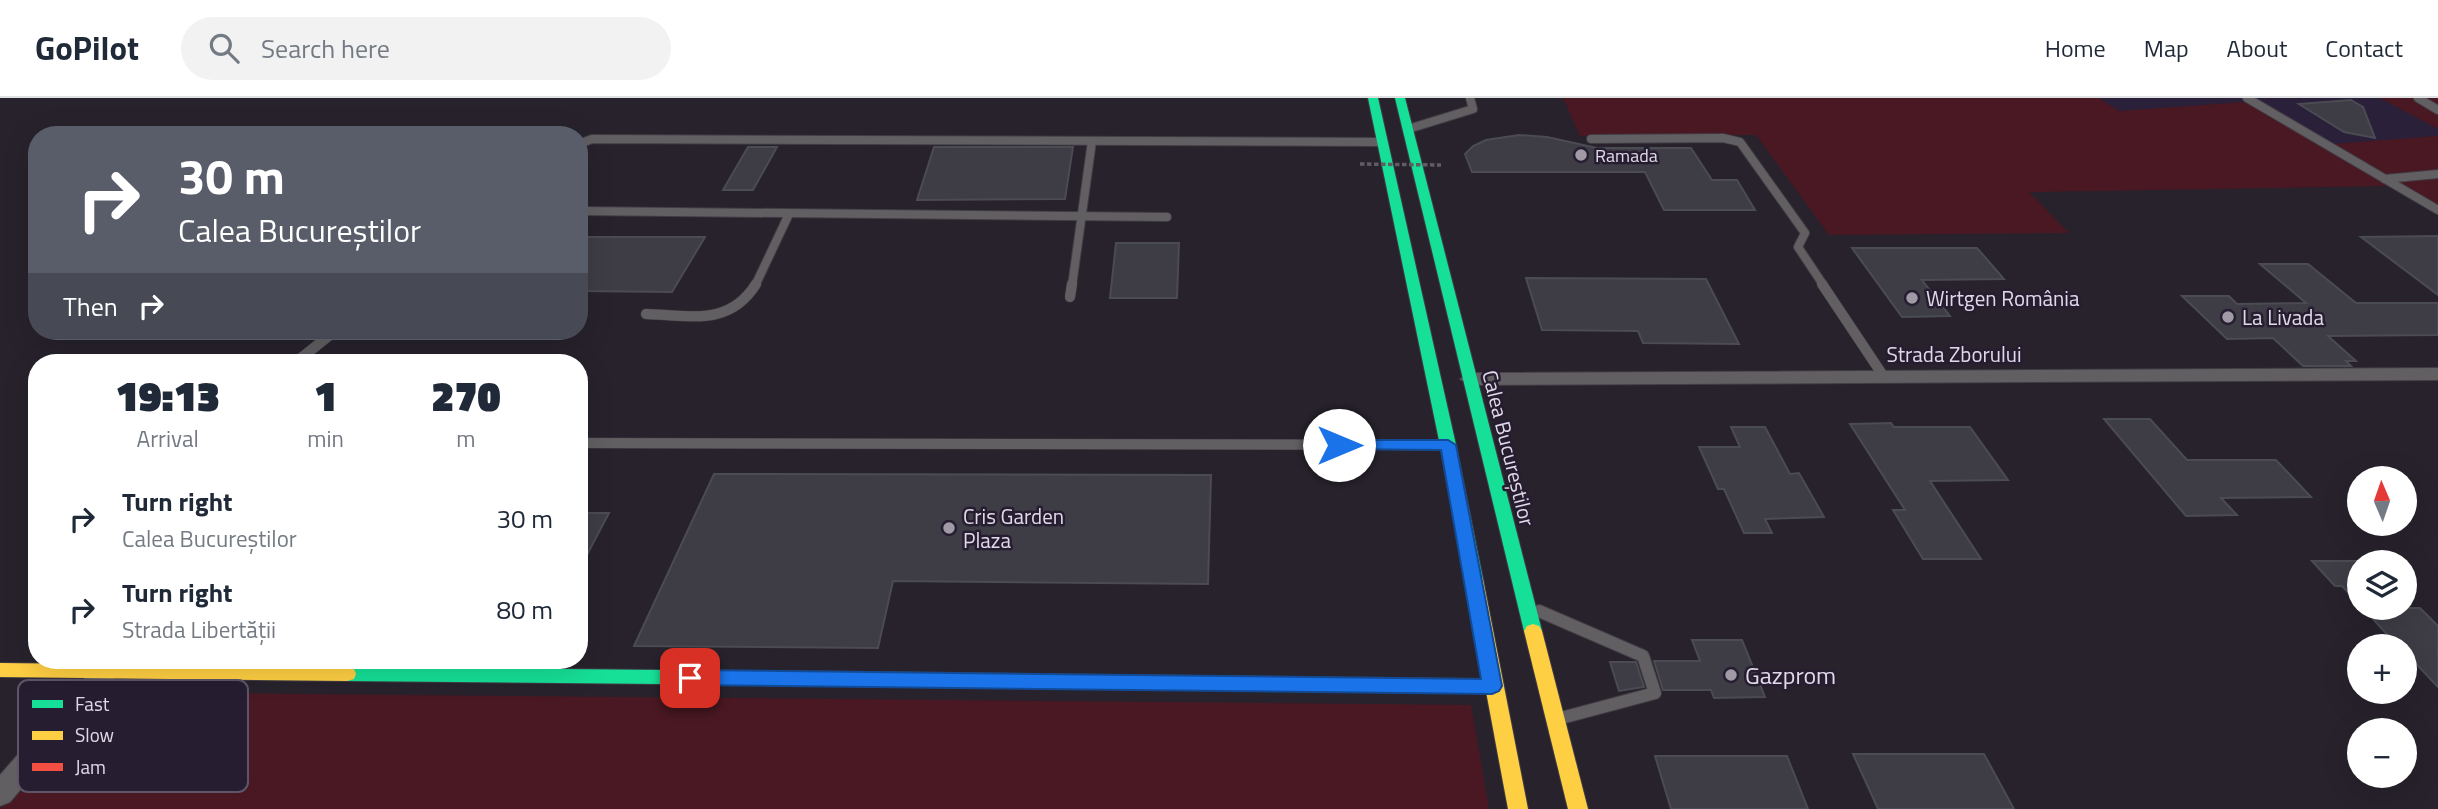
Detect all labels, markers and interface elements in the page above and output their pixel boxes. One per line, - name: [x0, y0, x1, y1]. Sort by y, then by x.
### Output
- search box: [181, 17, 671, 80]
- text: GoPilot: [35, 23, 139, 73]
- icon: search: [205, 29, 243, 67]
- text: Search here: [261, 29, 390, 68]
- text: Home: [2045, 30, 2106, 66]
- text: Map: [2144, 30, 2189, 66]
- text: About: [2227, 30, 2287, 66]
- text: Contact: [2325, 30, 2403, 66]
- text: 30 m: [178, 138, 285, 213]
- place label: Ramada: [1595, 142, 1658, 169]
- marker: Ramada: [1573, 147, 1589, 163]
- icon: right: [63, 154, 154, 245]
- text: Calea Bucureștilor: [178, 206, 421, 254]
- place label: Wirtgen România: [1926, 282, 2080, 314]
- text: Then: [63, 287, 118, 326]
- icon: right: [132, 287, 170, 325]
- marker: Wirtgen România: [1904, 290, 1920, 306]
- place label: La Livada: [2242, 301, 2324, 333]
- marker: La Livada: [2220, 309, 2236, 325]
- street label: Strada Zborului: [1886, 338, 2022, 370]
- text: 19:13: [115, 363, 220, 427]
- text: 1: [314, 363, 337, 427]
- text: 270: [431, 363, 501, 427]
- street label: Calea Bucureștilor: [1474, 367, 1544, 529]
- position arrow: [1302, 408, 1376, 482]
- text: Arrival: [136, 421, 199, 456]
- text: min: [307, 421, 344, 456]
- text: m: [456, 421, 476, 456]
- north arrow: [2347, 466, 2417, 536]
- map controls: [2347, 466, 2417, 788]
- text: Turn right: [122, 482, 233, 521]
- text: 30 m: [496, 499, 553, 538]
- icon: right: [63, 500, 101, 538]
- place label: Cris Garden Plaza: [963, 500, 1064, 556]
- marker: Cris Garden Plaza: [941, 520, 957, 536]
- text: Calea Bucureștilor: [122, 521, 297, 556]
- button: layers: [2347, 550, 2417, 620]
- text: Turn right: [122, 573, 233, 612]
- text: 80 m: [496, 590, 553, 629]
- icon: right: [63, 591, 101, 629]
- text: Strada Libertății: [122, 612, 276, 647]
- button: +: [2347, 634, 2417, 704]
- pin: [660, 648, 720, 708]
- place label: Gazprom: [1745, 657, 1836, 693]
- icon: arrive: [671, 659, 709, 697]
- marker: Gazprom: [1723, 667, 1739, 683]
- legend: [18, 680, 248, 792]
- text: Fast: [75, 689, 110, 718]
- button: −: [2347, 718, 2417, 788]
- text: Slow: [75, 720, 114, 749]
- text: Jam: [75, 752, 106, 781]

